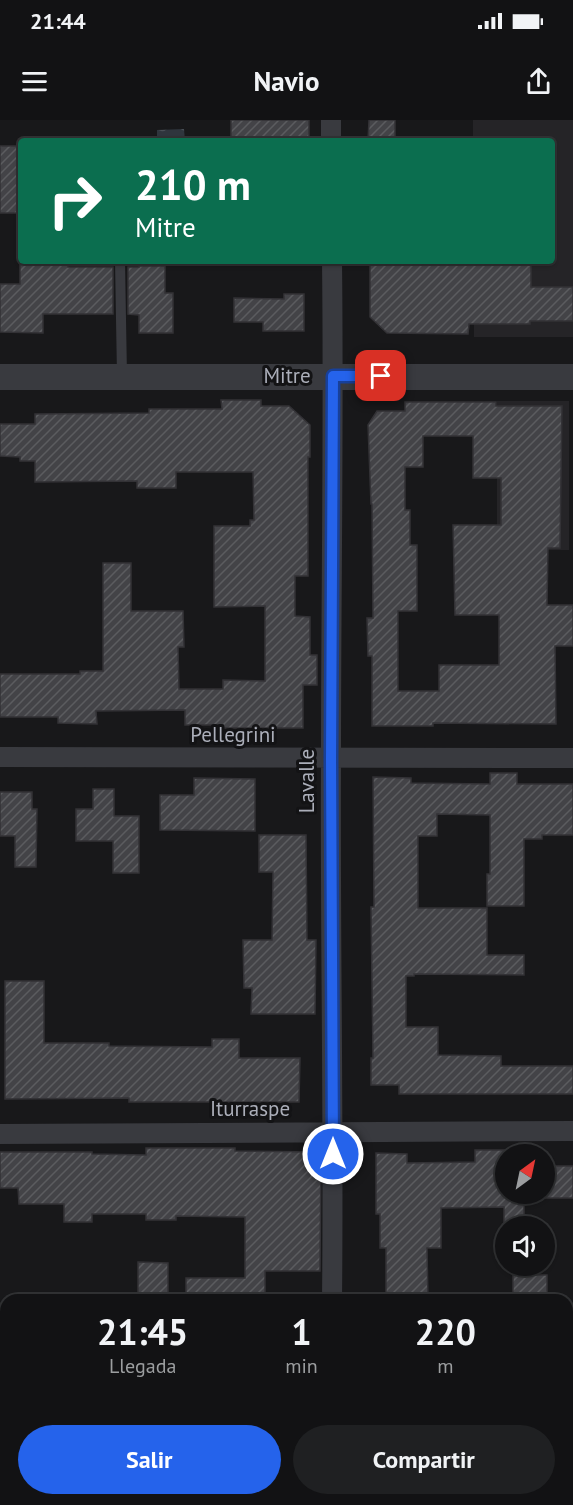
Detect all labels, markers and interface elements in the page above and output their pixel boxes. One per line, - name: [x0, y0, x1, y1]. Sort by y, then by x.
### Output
- text: 21:44: [30, 7, 86, 35]
- text: Navio: [254, 64, 319, 98]
- icon: menu: [18, 65, 51, 98]
- icon: share: [522, 65, 555, 98]
- text: 210 m: [135, 157, 251, 212]
- icon: right: [36, 162, 114, 240]
- text: Mitre: [135, 210, 196, 244]
- pin: [355, 350, 406, 401]
- icon: arrive: [364, 359, 397, 392]
- street label: Mitre: [263, 362, 311, 389]
- street label: Pellegrini: [190, 721, 276, 748]
- street label: Lavalle: [293, 749, 320, 813]
- street label: Iturraspe: [210, 1095, 290, 1122]
- position arrow: [301, 1122, 365, 1186]
- north arrow: [495, 1144, 555, 1204]
- map controls: [495, 1144, 555, 1276]
- button: sound: [495, 1216, 555, 1276]
- text: 21:45: [97, 1308, 188, 1355]
- text: 1: [291, 1308, 312, 1355]
- text: 220: [415, 1308, 476, 1355]
- text: Llegada: [109, 1353, 176, 1379]
- text: min: [285, 1353, 318, 1379]
- text: m: [437, 1353, 454, 1379]
- button: Salir: [18, 1425, 281, 1494]
- button: Compartir: [293, 1425, 555, 1494]

